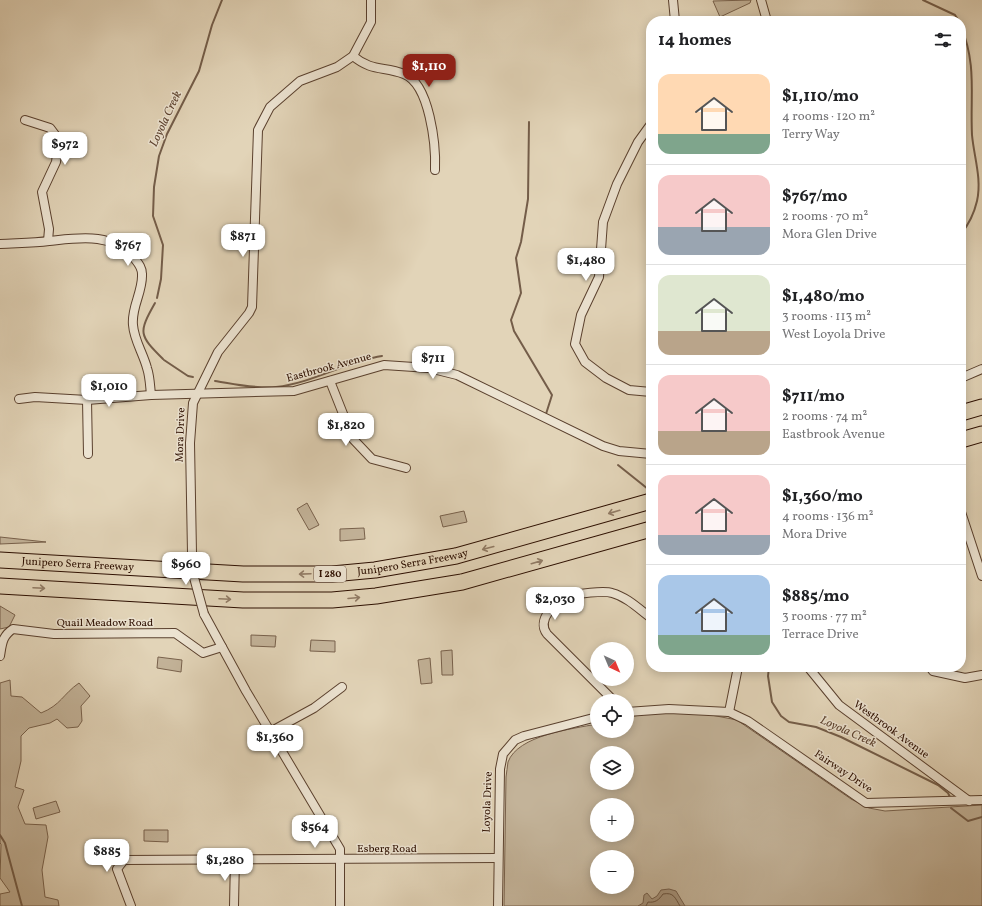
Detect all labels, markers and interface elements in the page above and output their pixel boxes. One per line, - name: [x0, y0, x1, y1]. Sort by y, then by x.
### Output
- text: 14 homes: [658, 29, 732, 52]
- icon: filters: [932, 29, 954, 51]
- pin: $1,110: [396, 54, 462, 88]
- text: $1,110: [412, 58, 446, 76]
- text: $1,110/mo: [782, 85, 859, 108]
- water label: Loyola Creek: [146, 88, 186, 150]
- icon: home: [690, 90, 738, 138]
- text: 4 rooms · 120 m²: [782, 108, 875, 126]
- text: Terry Way: [782, 126, 840, 144]
- pin: $972: [41, 132, 89, 166]
- text: $972: [51, 136, 79, 154]
- text: $767/mo: [782, 185, 847, 208]
- icon: home: [690, 191, 738, 239]
- text: 2 rooms · 70 m²: [782, 208, 868, 226]
- pin: $871: [219, 224, 267, 258]
- text: Mora Glen Drive: [782, 226, 877, 244]
- text: $871: [230, 228, 256, 246]
- pin: $767: [104, 233, 152, 267]
- text: $767: [115, 237, 141, 255]
- pin: $1,480: [553, 248, 619, 282]
- text: $1,480: [566, 252, 606, 270]
- text: $1,480/mo: [782, 285, 865, 308]
- icon: home: [690, 291, 738, 339]
- text: 3 rooms · 113 m²: [782, 308, 871, 326]
- text: West Loyola Drive: [782, 326, 885, 344]
- pin: $711: [409, 346, 457, 380]
- street label: Eastbrook Avenue: [285, 349, 373, 387]
- text: $711: [421, 350, 445, 368]
- pin: $1,010: [76, 374, 142, 408]
- text: $1,010: [90, 378, 128, 396]
- text: $711/mo: [782, 385, 845, 408]
- icon: home: [690, 391, 738, 439]
- street label: Mora Drive: [173, 407, 189, 463]
- text: 2 rooms · 74 m²: [782, 408, 867, 426]
- pin: $1,820: [313, 413, 379, 447]
- text: $1,820: [327, 417, 365, 435]
- text: Eastbrook Avenue: [782, 426, 885, 444]
- text: $1,360/mo: [782, 485, 863, 508]
- icon: home: [690, 491, 738, 539]
- text: 4 rooms · 136 m²: [782, 508, 874, 526]
- one-way arrow: [607, 509, 620, 516]
- text: Mora Drive: [782, 526, 847, 544]
- street label: Junipero Serra Freeway: [357, 545, 470, 579]
- one-way arrow: [482, 545, 495, 552]
- pin: $960: [162, 552, 210, 586]
- street label: Junipero Serra Freeway: [21, 554, 135, 575]
- text: $960: [171, 556, 201, 574]
- one-way arrow: [530, 558, 543, 565]
- road number: I 280: [314, 566, 346, 582]
- one-way arrow: [299, 571, 312, 578]
- one-way arrow: [32, 585, 45, 592]
- text: $885/mo: [782, 585, 849, 608]
- pin: $2,030: [522, 587, 588, 621]
- text: $2,030: [535, 591, 575, 609]
- icon: home: [690, 591, 738, 639]
- one-way arrow: [347, 595, 360, 602]
- one-way arrow: [218, 596, 231, 603]
- text: 3 rooms · 77 m²: [782, 608, 867, 626]
- street label: Quail Meadow Road: [57, 616, 153, 631]
- text: Terrace Drive: [782, 626, 859, 644]
- north arrow: [590, 642, 634, 686]
- map controls: [590, 642, 634, 894]
- button: locate: [590, 694, 634, 738]
- street label: Westbrook Avenue: [850, 697, 932, 763]
- water label: Loyola Creek: [817, 713, 879, 752]
- pin: $1,360: [242, 725, 308, 759]
- text: $1,360: [256, 729, 294, 747]
- button: layers: [590, 746, 634, 790]
- street label: Fairway Drive: [811, 747, 875, 797]
- street label: Loyola Drive: [479, 771, 497, 833]
- button: +: [590, 798, 634, 842]
- pin: $564: [291, 815, 339, 849]
- text: $564: [301, 819, 329, 837]
- pin: $885: [83, 839, 131, 873]
- street label: Esberg Road: [357, 842, 417, 857]
- text: $885: [93, 843, 121, 861]
- pin: $1,280: [192, 848, 258, 882]
- button: −: [590, 850, 634, 894]
- text: $1,280: [206, 852, 244, 870]

